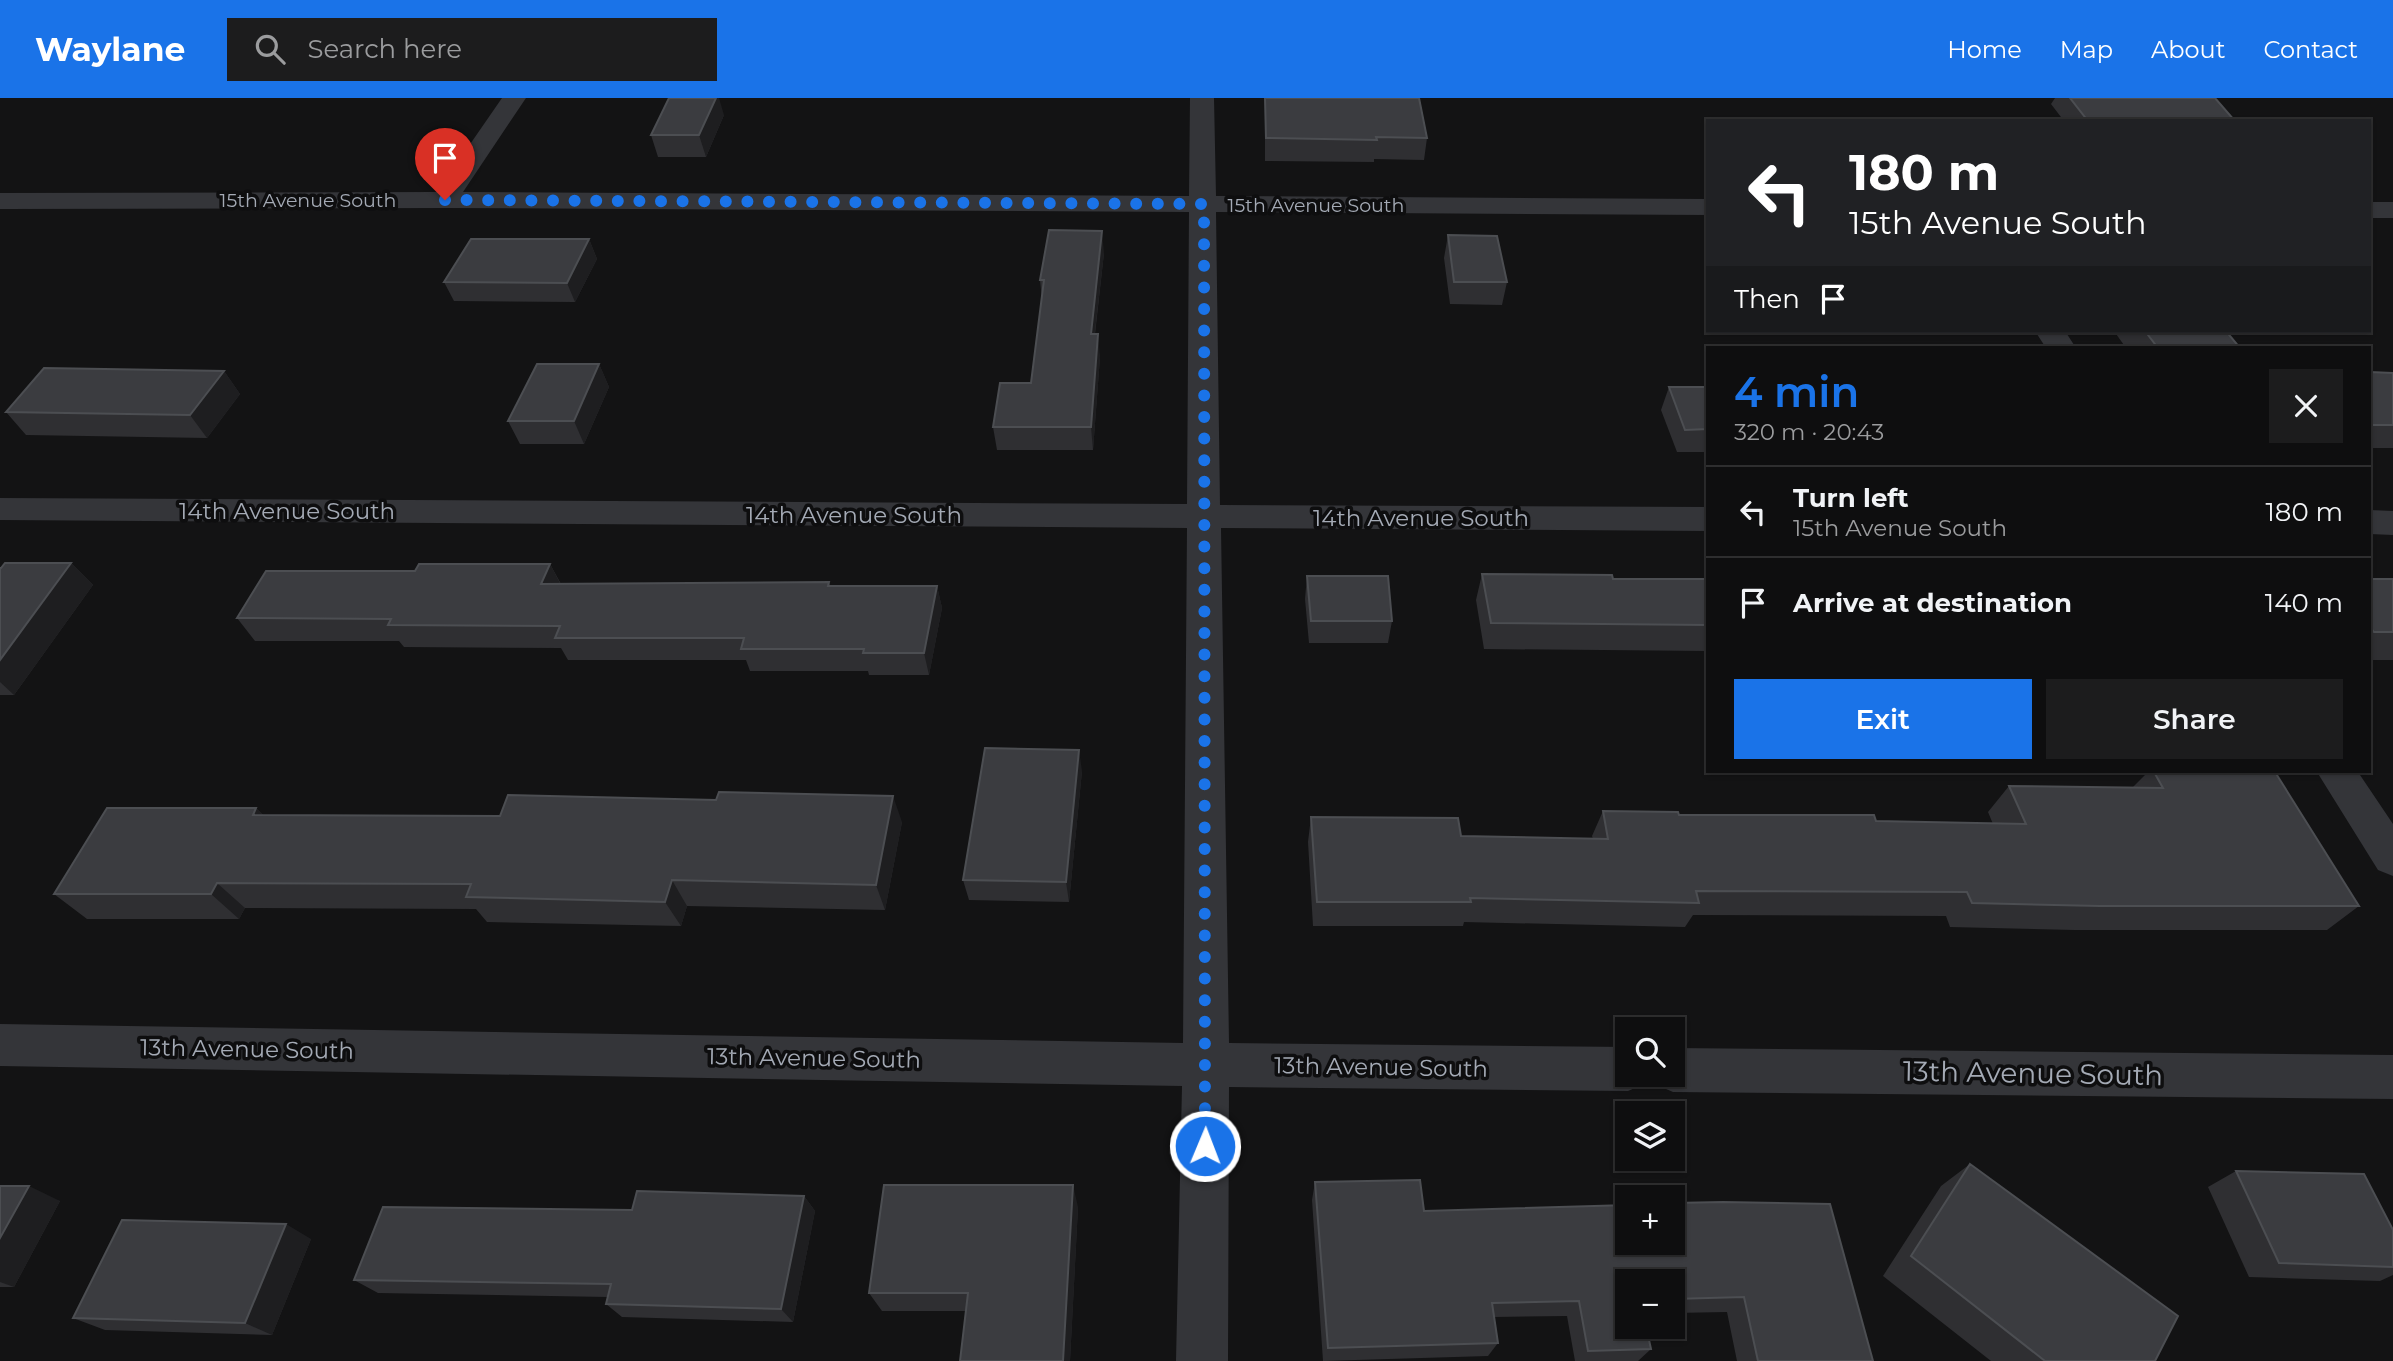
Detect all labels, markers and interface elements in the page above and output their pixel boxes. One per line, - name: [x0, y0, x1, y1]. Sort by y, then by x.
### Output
- search box: [227, 18, 717, 81]
- text: Waylane: [35, 29, 185, 69]
- icon: search: [251, 30, 289, 68]
- text: Search here: [307, 33, 462, 65]
- text: Home: [1947, 35, 2022, 64]
- text: Map: [2060, 35, 2113, 64]
- text: About: [2151, 35, 2225, 64]
- text: Contact: [2263, 35, 2358, 64]
- pin: [415, 128, 475, 200]
- icon: arrive: [426, 139, 464, 177]
- text: 180 m: [1849, 143, 1999, 202]
- icon: left: [1734, 147, 1825, 238]
- street label: 15th Avenue South: [220, 189, 396, 212]
- street label: 15th Avenue South: [1228, 194, 1404, 217]
- text: 15th Avenue South: [1849, 203, 2147, 242]
- icon: arrive: [1814, 280, 1852, 318]
- text: Then: [1734, 283, 1800, 315]
- text: 4 min: [1734, 366, 1859, 418]
- button: close: [2269, 369, 2343, 443]
- text: 320 m · 20:43: [1734, 418, 1884, 446]
- text: Turn left: [1793, 482, 1909, 514]
- icon: left: [1734, 493, 1772, 531]
- text: 180 m: [2265, 496, 2343, 528]
- street label: 14th Avenue South: [179, 497, 395, 525]
- street label: 14th Avenue South: [746, 501, 962, 529]
- street label: 14th Avenue South: [1313, 504, 1529, 532]
- text: 15th Avenue South: [1793, 514, 2007, 542]
- icon: arrive: [1734, 584, 1772, 622]
- text: Arrive at destination: [1793, 587, 2072, 619]
- text: 140 m: [2265, 587, 2343, 619]
- button: Exit: [1734, 679, 2032, 759]
- button: Share: [2046, 679, 2343, 759]
- map controls: [1615, 1017, 1685, 1339]
- button: search: [1615, 1017, 1685, 1087]
- street label: 13th Avenue South: [140, 1033, 354, 1065]
- street label: 13th Avenue South: [707, 1042, 921, 1074]
- street label: 13th Avenue South: [1274, 1051, 1488, 1083]
- street label: 13th Avenue South: [1903, 1054, 2163, 1092]
- button: layers: [1615, 1101, 1685, 1171]
- position arrow: [1168, 1109, 1242, 1183]
- button: +: [1615, 1185, 1685, 1255]
- button: −: [1615, 1269, 1685, 1339]

